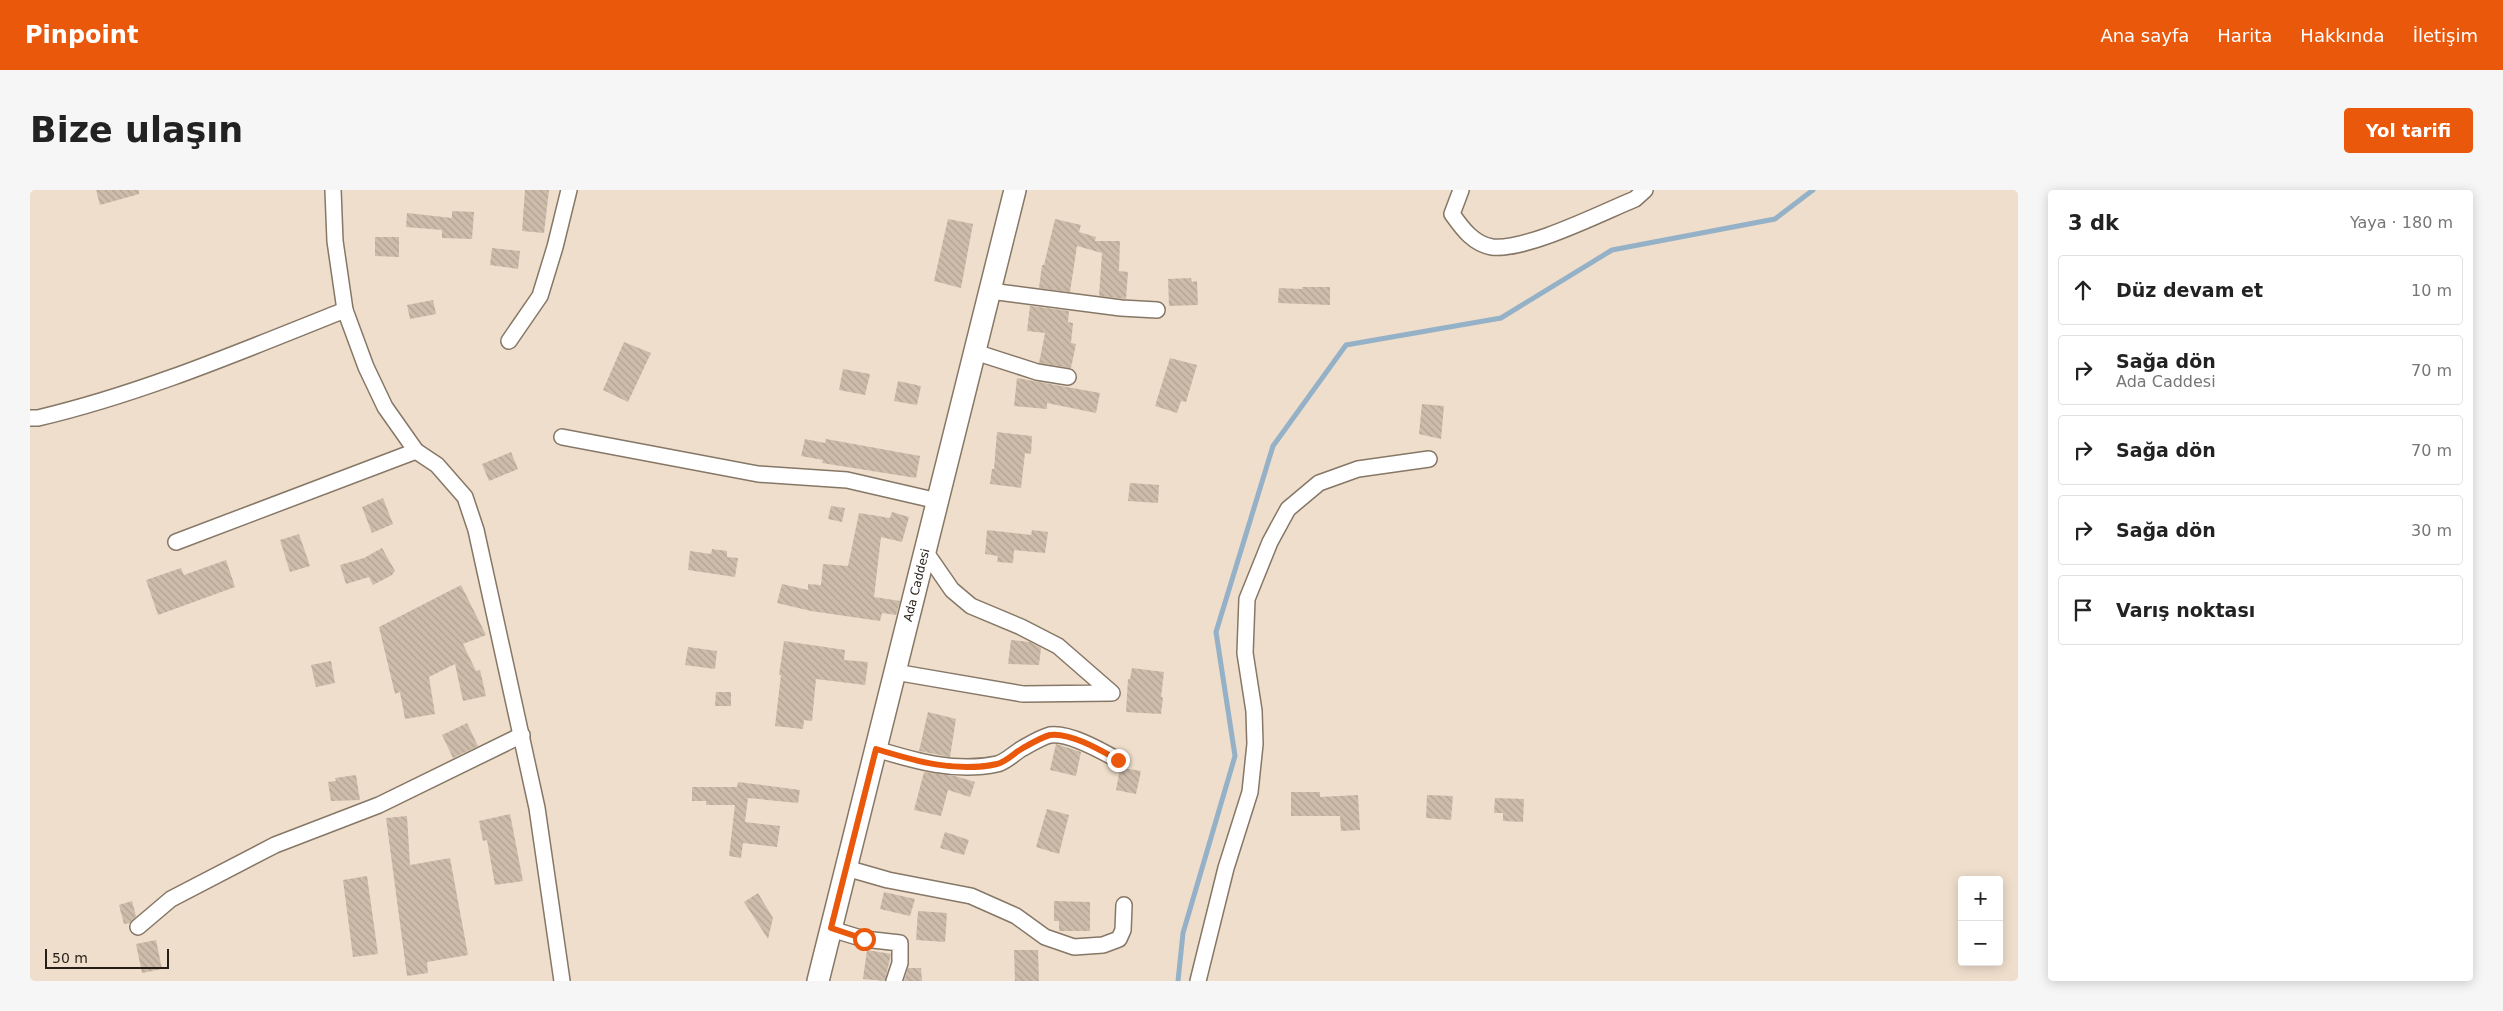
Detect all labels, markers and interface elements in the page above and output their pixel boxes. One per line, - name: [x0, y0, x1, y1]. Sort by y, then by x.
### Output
- text: Pinpoint: [25, 21, 138, 49]
- text: Ana sayfa: [2100, 25, 2189, 46]
- text: Harita: [2217, 25, 2272, 46]
- text: Hakkında: [2300, 25, 2385, 46]
- text: İletişim: [2413, 25, 2478, 46]
- button: Yol tarifi: [2344, 108, 2473, 153]
- text: Bize ulaşın: [30, 110, 243, 150]
- text: 3 dk: [2068, 211, 2119, 235]
- text: Yaya · 180 m: [2350, 213, 2453, 232]
- icon: ahead: [2069, 276, 2097, 304]
- text: Düz devam et: [2116, 279, 2263, 301]
- text: 10 m: [2411, 281, 2452, 300]
- text: Sağa dön: [2116, 350, 2216, 372]
- icon: right: [2069, 356, 2097, 384]
- text: 70 m: [2411, 361, 2452, 380]
- text: Ada Caddesi: [2116, 372, 2216, 391]
- icon: right: [2069, 436, 2097, 464]
- text: Sağa dön: [2116, 439, 2216, 461]
- text: 70 m: [2411, 441, 2452, 460]
- icon: right: [2069, 516, 2097, 544]
- text: Sağa dön: [2116, 519, 2216, 541]
- text: 30 m: [2411, 521, 2452, 540]
- street label: Ada Caddesi: [901, 547, 932, 623]
- icon: arrive: [2069, 596, 2097, 624]
- text: Varış noktası: [2116, 599, 2255, 621]
- route end: [1107, 749, 1130, 772]
- map controls: [1958, 876, 2003, 966]
- button: +: [1958, 876, 2003, 921]
- button: −: [1958, 921, 2003, 966]
- route start: [853, 928, 876, 951]
- scale bar: [45, 946, 169, 969]
- text: 50 m: [52, 950, 88, 966]

